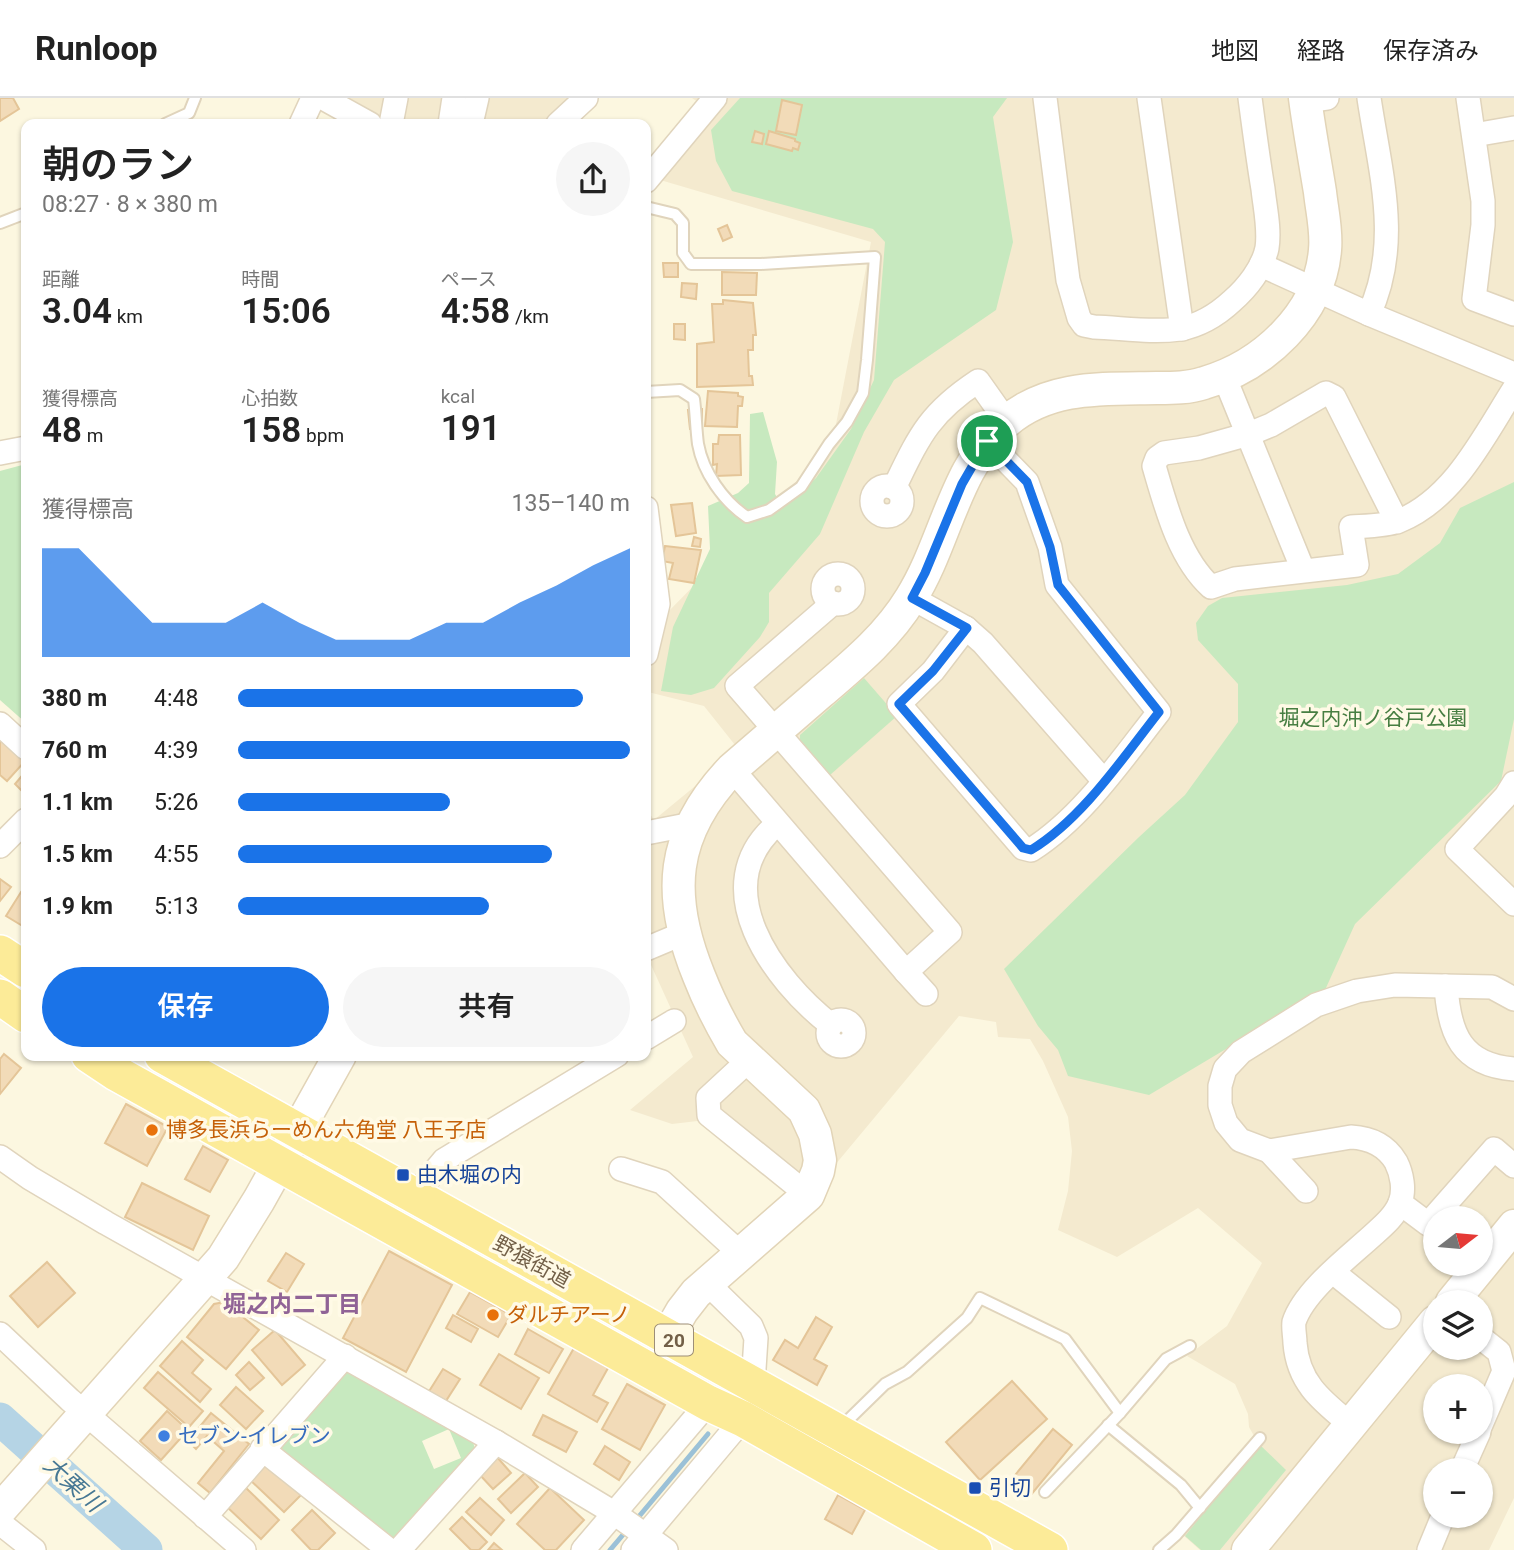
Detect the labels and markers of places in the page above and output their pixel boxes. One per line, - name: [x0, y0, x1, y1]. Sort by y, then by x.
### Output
- pin: [957, 411, 1017, 471]
- place label: 博多長浜らーめん六角堂 八王子店: [166, 1118, 486, 1142]
- marker: 博多長浜らーめん六角堂 八王子店: [144, 1122, 160, 1138]
- place label: 由木堀の内: [417, 1163, 522, 1187]
- marker: 由木堀の内: [395, 1167, 411, 1183]
- place label: ダルチアーノ: [507, 1303, 630, 1327]
- marker: ダルチアーノ: [485, 1307, 501, 1323]
- place label: セブン-イレブン: [178, 1424, 331, 1448]
- marker: セブン-イレブン: [156, 1428, 172, 1444]
- place label: 引切: [989, 1476, 1031, 1500]
- marker: 引切: [967, 1480, 983, 1496]

